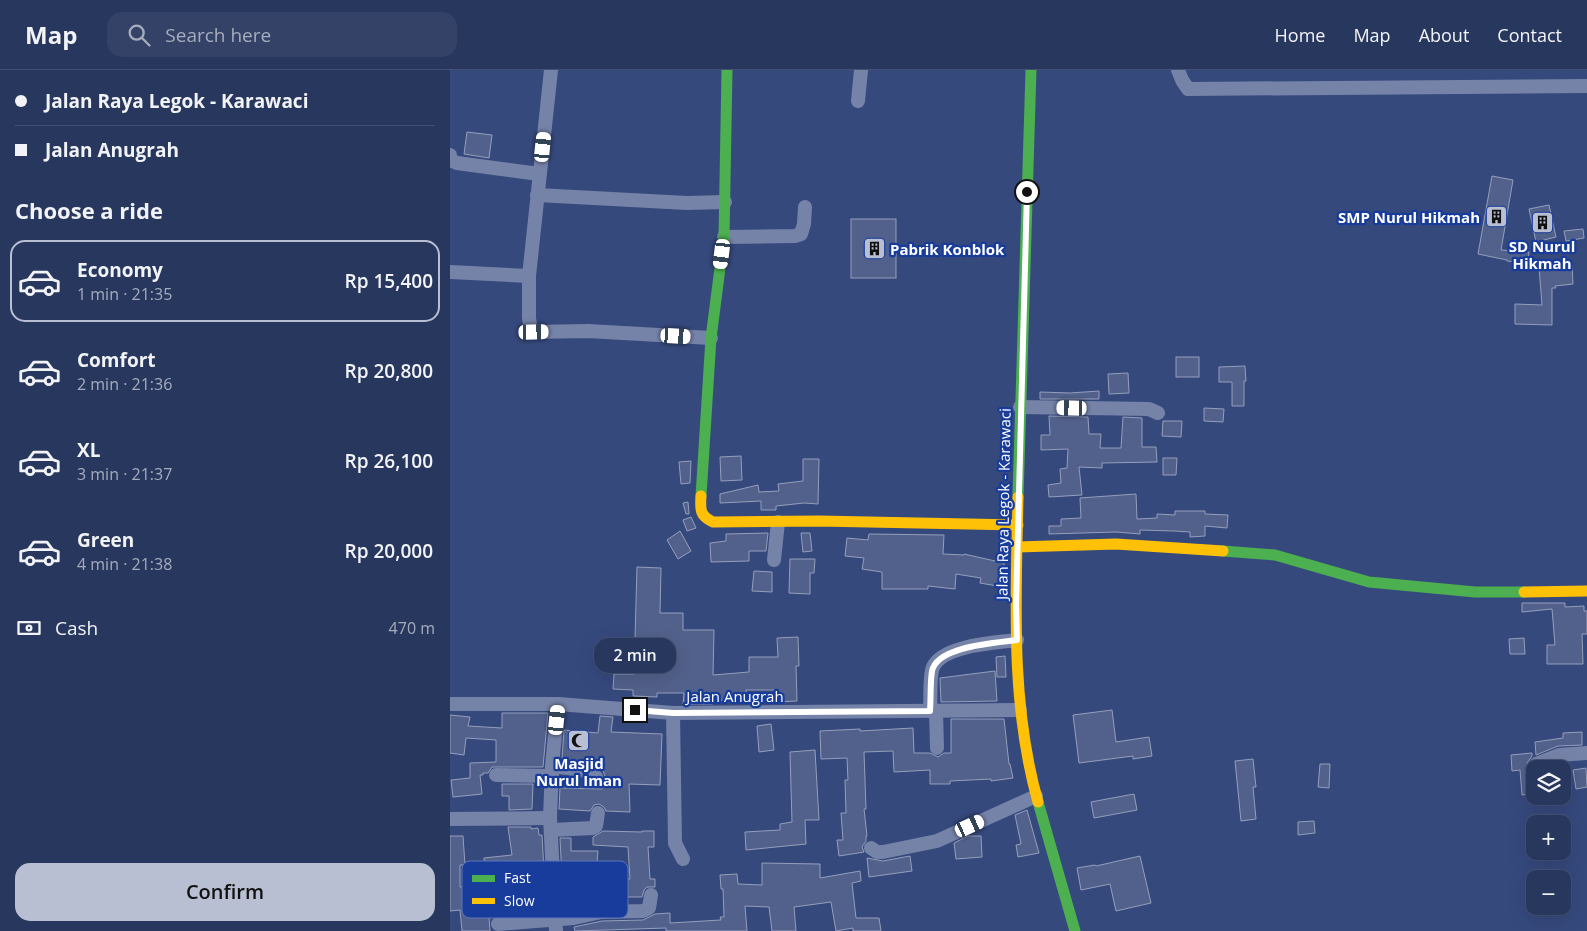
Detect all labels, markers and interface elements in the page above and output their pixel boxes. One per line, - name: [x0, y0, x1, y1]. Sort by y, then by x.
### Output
- search box: [107, 12, 457, 57]
- text: Map: [25, 18, 77, 51]
- icon: search: [125, 21, 153, 49]
- text: Search here: [165, 22, 271, 48]
- text: Home: [1275, 23, 1325, 47]
- text: Map: [1353, 23, 1391, 47]
- text: About: [1419, 23, 1469, 47]
- text: Contact: [1497, 23, 1562, 47]
- text: Jalan Raya Legok - Karawaci: [45, 88, 308, 114]
- car: [533, 131, 552, 163]
- text: Jalan Anugrah: [45, 137, 179, 163]
- route start: [1016, 181, 1038, 203]
- text: Choose a ride: [15, 195, 163, 225]
- building icon: SMP Nurul Hikmah: [1484, 205, 1508, 229]
- place label: SMP Nurul Hikmah: [1338, 207, 1480, 227]
- building icon: SD Nurul Hikmah: [1530, 211, 1554, 235]
- place label: SD Nurul Hikmah: [1509, 236, 1575, 273]
- building icon: Pabrik Konblok: [862, 237, 886, 261]
- car: [712, 238, 731, 270]
- place label: Pabrik Konblok: [890, 239, 1005, 259]
- text: Economy: [77, 257, 163, 283]
- icon: car: [17, 259, 62, 304]
- text: Rp 15,400: [345, 268, 433, 294]
- text: 1 min · 21:35: [77, 283, 172, 305]
- car: [518, 324, 549, 340]
- car: [660, 328, 691, 344]
- text: Comfort: [77, 347, 156, 373]
- icon: car: [17, 349, 62, 394]
- text: Rp 20,800: [345, 358, 433, 384]
- text: 2 min · 21:36: [77, 373, 172, 395]
- car: [1056, 400, 1087, 416]
- street label: Jalan Raya Legok - Karawaci: [991, 408, 1015, 602]
- text: XL: [77, 437, 100, 463]
- icon: car: [17, 439, 62, 484]
- text: Rp 26,100: [345, 448, 433, 474]
- text: 3 min · 21:37: [77, 463, 172, 485]
- text: Green: [77, 527, 134, 553]
- icon: car: [17, 529, 62, 574]
- text: Rp 20,000: [345, 538, 433, 564]
- text: 4 min · 21:38: [77, 553, 172, 575]
- icon: cash: [15, 614, 43, 642]
- text: Cash: [55, 615, 98, 641]
- text: 470 m: [389, 617, 435, 639]
- callout: 2 min: [594, 638, 676, 672]
- text: 2 min: [613, 644, 657, 666]
- street label: Jalan Anugrah: [684, 686, 784, 706]
- route end: [624, 699, 646, 721]
- car: [547, 704, 566, 736]
- mosque icon: Masjid Nurul Iman: [567, 728, 591, 752]
- place label: Masjid Nurul Iman: [536, 753, 622, 790]
- map controls: [1526, 760, 1571, 915]
- button: layers: [1526, 760, 1571, 805]
- car: [953, 813, 986, 839]
- button: +: [1526, 815, 1571, 860]
- legend: [462, 861, 628, 918]
- button: Confirm: [15, 863, 435, 921]
- text: Fast: [504, 868, 531, 887]
- button: −: [1526, 870, 1571, 915]
- text: Slow: [504, 891, 535, 910]

